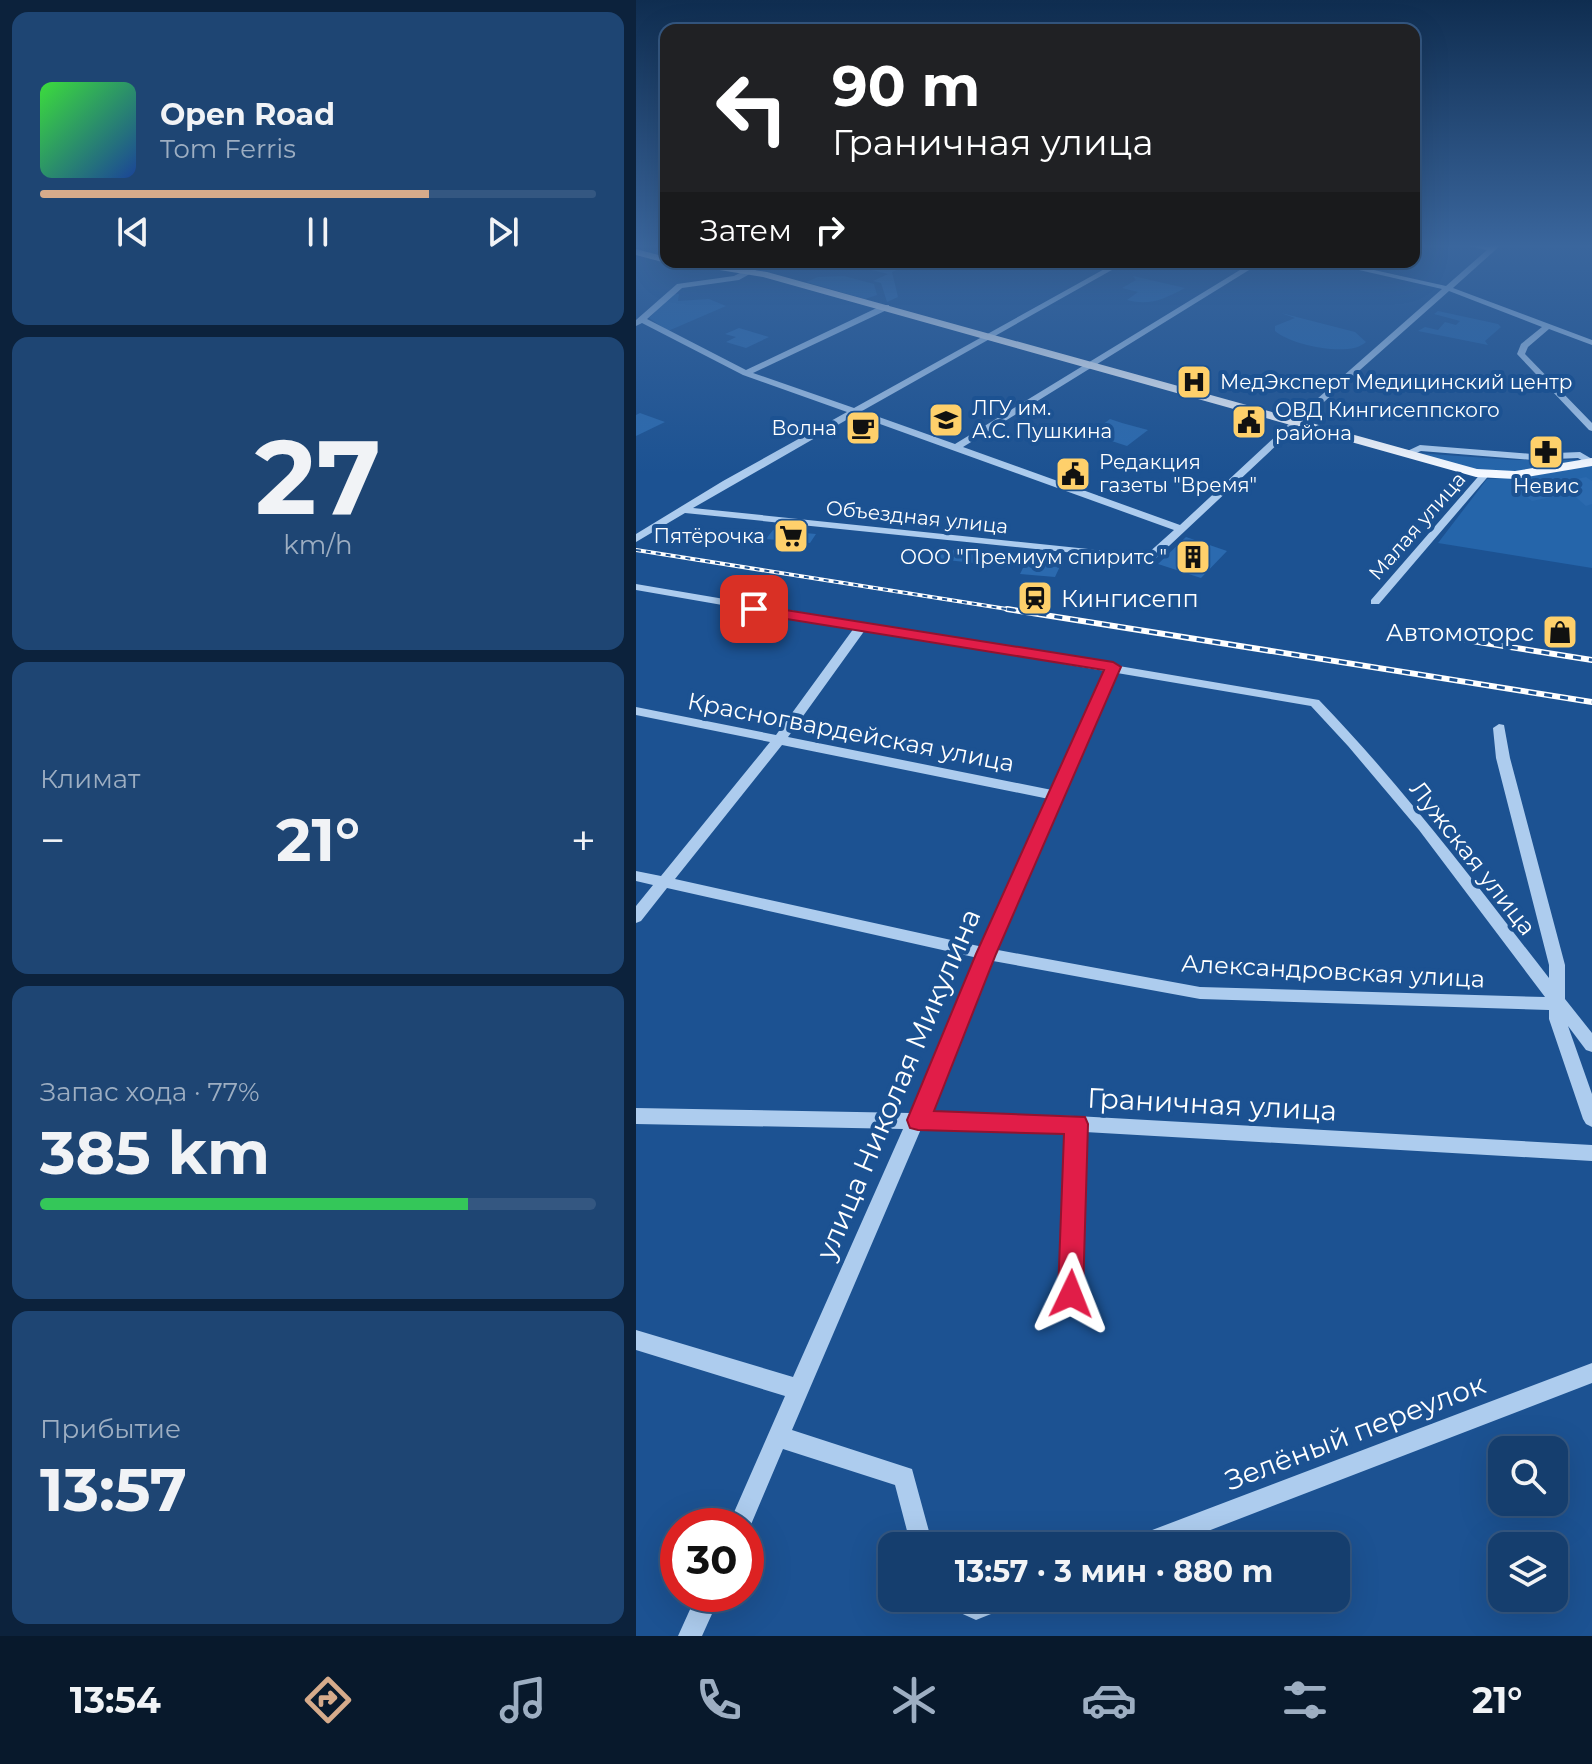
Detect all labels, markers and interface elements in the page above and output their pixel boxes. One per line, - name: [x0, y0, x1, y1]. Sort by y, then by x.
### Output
- text: 90 m: [832, 52, 980, 120]
- icon: left: [700, 56, 804, 160]
- text: Open Road: [160, 96, 335, 133]
- text: Граничная улица: [832, 120, 1153, 164]
- text: Tom Ferris: [160, 133, 296, 165]
- icon: right: [808, 208, 852, 252]
- icon: previous: [111, 210, 155, 254]
- icon: pause: [296, 210, 340, 254]
- icon: next: [481, 210, 525, 254]
- text: Затем: [700, 212, 792, 249]
- hospital icon: МедЭксперт Медицинский центр: [1175, 363, 1213, 401]
- place label: МедЭксперт Медицинский центр: [1220, 370, 1572, 394]
- place label: ЛГУ им. А.С. Пушкина: [972, 396, 1112, 443]
- place label: ОВД Кингисеппского района: [1275, 398, 1500, 445]
- school or university icon: ЛГУ им. А.С. Пушкина: [927, 401, 965, 439]
- public building icon: ОВД Кингисеппского района: [1230, 403, 1268, 441]
- cafe icon: Волна: [844, 409, 882, 447]
- text: 27: [255, 413, 381, 540]
- place label: Волна: [772, 416, 837, 440]
- pharmacy icon: Невис: [1527, 433, 1565, 471]
- place label: Редакция газеты "Время": [1099, 450, 1257, 497]
- public building icon: Редакция газеты "Время": [1054, 455, 1092, 493]
- street label: Малая улица: [1364, 467, 1470, 585]
- place label: Невис: [1513, 474, 1579, 498]
- street label: Объездная улица: [825, 495, 1009, 539]
- supermarket icon: Пятёрочка: [772, 517, 810, 555]
- place label: Пятёрочка: [654, 524, 765, 548]
- text: km/h: [283, 529, 353, 561]
- building icon: ООО "Премиум спиритс ": [1174, 538, 1212, 576]
- place label: ООО "Премиум спиритс ": [900, 545, 1167, 569]
- pin: [720, 575, 788, 643]
- station icon: Кингисепп: [1016, 579, 1054, 617]
- place label: Кингисепп: [1061, 584, 1199, 613]
- icon: arrive: [732, 587, 776, 631]
- shop icon: Автомоторс: [1541, 613, 1579, 651]
- place label: Автомоторс: [1386, 618, 1534, 647]
- street label: Красногвардейская улица: [685, 686, 1017, 778]
- text: Климат: [40, 763, 140, 795]
- street label: Лужская улица: [1404, 775, 1542, 941]
- text: 21°: [276, 803, 360, 876]
- text: −: [40, 813, 65, 867]
- text: +: [571, 813, 596, 867]
- street label: улица Николая Микулина: [808, 903, 987, 1266]
- street label: Александровская улица: [1180, 949, 1486, 993]
- text: Запас хода · 77%: [40, 1076, 260, 1108]
- street label: Граничная улица: [1086, 1080, 1338, 1128]
- text: 385 km: [40, 1116, 270, 1189]
- position arrow: [1029, 1252, 1113, 1336]
- street label: Зелёный переулок: [1220, 1367, 1490, 1497]
- text: Прибытие: [40, 1413, 181, 1445]
- map controls: [1488, 1436, 1568, 1612]
- button: search: [1488, 1436, 1568, 1516]
- text: 13:57: [40, 1453, 187, 1526]
- speed limit sign: 30: [660, 1508, 764, 1612]
- button: layers: [1488, 1532, 1568, 1612]
- text: 13:57 · 3 мин · 880 m: [955, 1553, 1273, 1590]
- icon: directions: [300, 1672, 356, 1728]
- icon: music: [495, 1672, 551, 1728]
- icon: phone: [691, 1672, 747, 1728]
- icon: climate: [886, 1672, 942, 1728]
- icon: car: [1081, 1672, 1137, 1728]
- icon: filters: [1277, 1672, 1333, 1728]
- text: 13:54: [70, 1678, 161, 1722]
- text: 21°: [1472, 1678, 1522, 1722]

